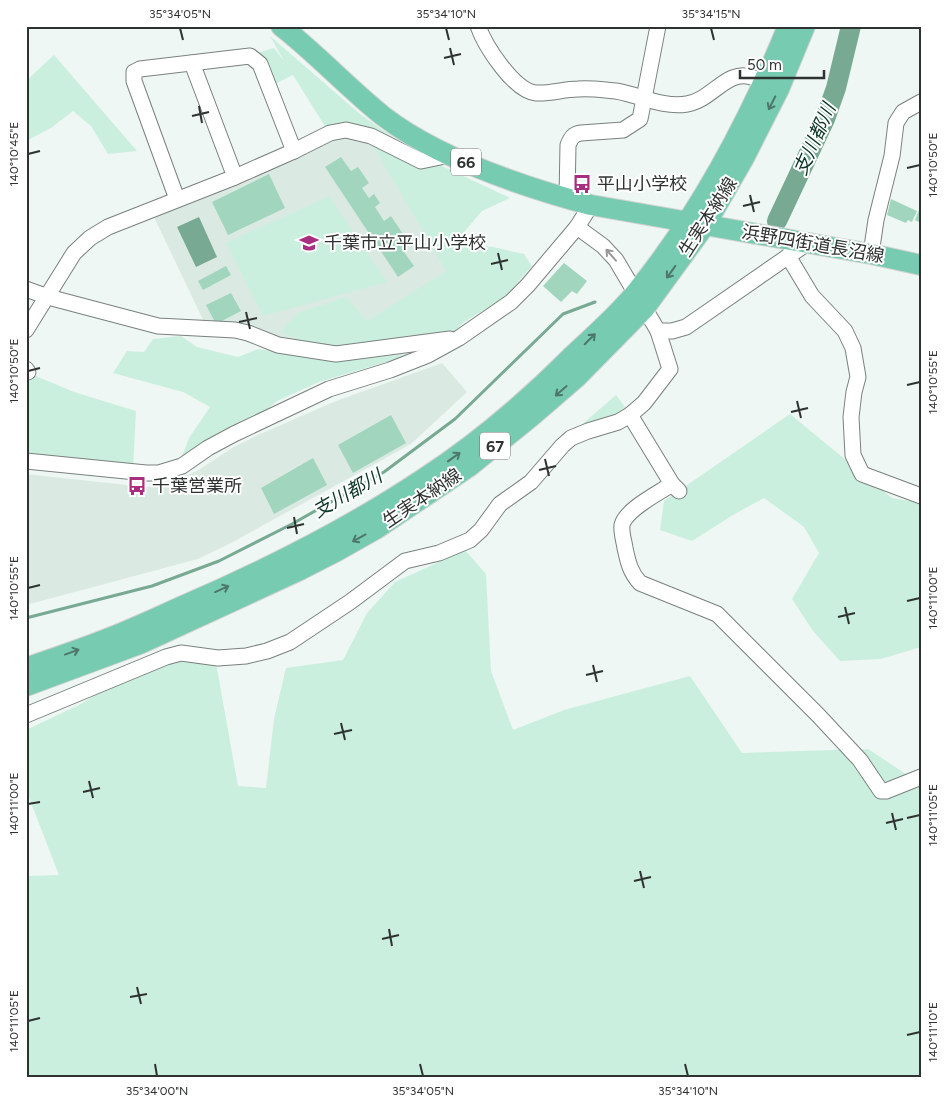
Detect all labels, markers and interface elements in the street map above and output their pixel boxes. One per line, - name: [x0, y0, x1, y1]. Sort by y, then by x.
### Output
- text: 35°34'05"N: [149, 7, 211, 21]
- text: 35°34'10"N: [416, 7, 476, 21]
- text: 35°34'15"N: [681, 7, 741, 21]
- scale bar: [740, 48, 823, 80]
- text: 50 m: [747, 56, 782, 74]
- one-way arrow: [767, 95, 776, 110]
- water label: 支川都川: [788, 98, 841, 179]
- text: 140°10'45"E: [7, 122, 21, 186]
- text: 140°10'50"E: [926, 132, 940, 198]
- road number: 66: [451, 148, 481, 176]
- bus stop icon: 平山小学校: [571, 173, 593, 195]
- place label: 平山小学校: [597, 173, 687, 195]
- street label: 生実本納線: [674, 173, 742, 261]
- street label: 浜野四街道長沼線: [740, 221, 886, 267]
- school or university icon: 千葉市立平山小学校: [298, 232, 320, 254]
- place label: 千葉市立平山小学校: [324, 232, 486, 254]
- one-way arrow: [605, 249, 617, 262]
- one-way arrow: [666, 265, 676, 279]
- one-way arrow: [584, 333, 596, 345]
- text: 140°10'50"E: [7, 338, 21, 404]
- text: 140°10'55"E: [926, 350, 940, 414]
- one-way arrow: [555, 386, 568, 397]
- road number: 67: [480, 432, 510, 460]
- one-way arrow: [447, 452, 461, 462]
- water label: 支川都川: [309, 463, 388, 522]
- street label: 生実本納線: [379, 464, 465, 532]
- bus stop icon: 千葉営業所: [126, 475, 148, 497]
- place label: 千葉営業所: [152, 475, 242, 497]
- one-way arrow: [352, 533, 367, 543]
- text: 140°10'55"E: [7, 556, 21, 620]
- text: 140°11'00"E: [926, 566, 940, 630]
- one-way arrow: [214, 583, 229, 593]
- one-way arrow: [64, 646, 80, 656]
- text: 140°11'00"E: [7, 772, 21, 836]
- text: 140°11'05"E: [926, 784, 940, 846]
- text: 140°11'05"E: [7, 990, 21, 1052]
- text: 140°11'10"E: [926, 1002, 940, 1062]
- text: 35°34'00"N: [126, 1084, 188, 1098]
- text: 35°34'05"N: [392, 1084, 454, 1098]
- text: 35°34'10"N: [658, 1084, 718, 1098]

